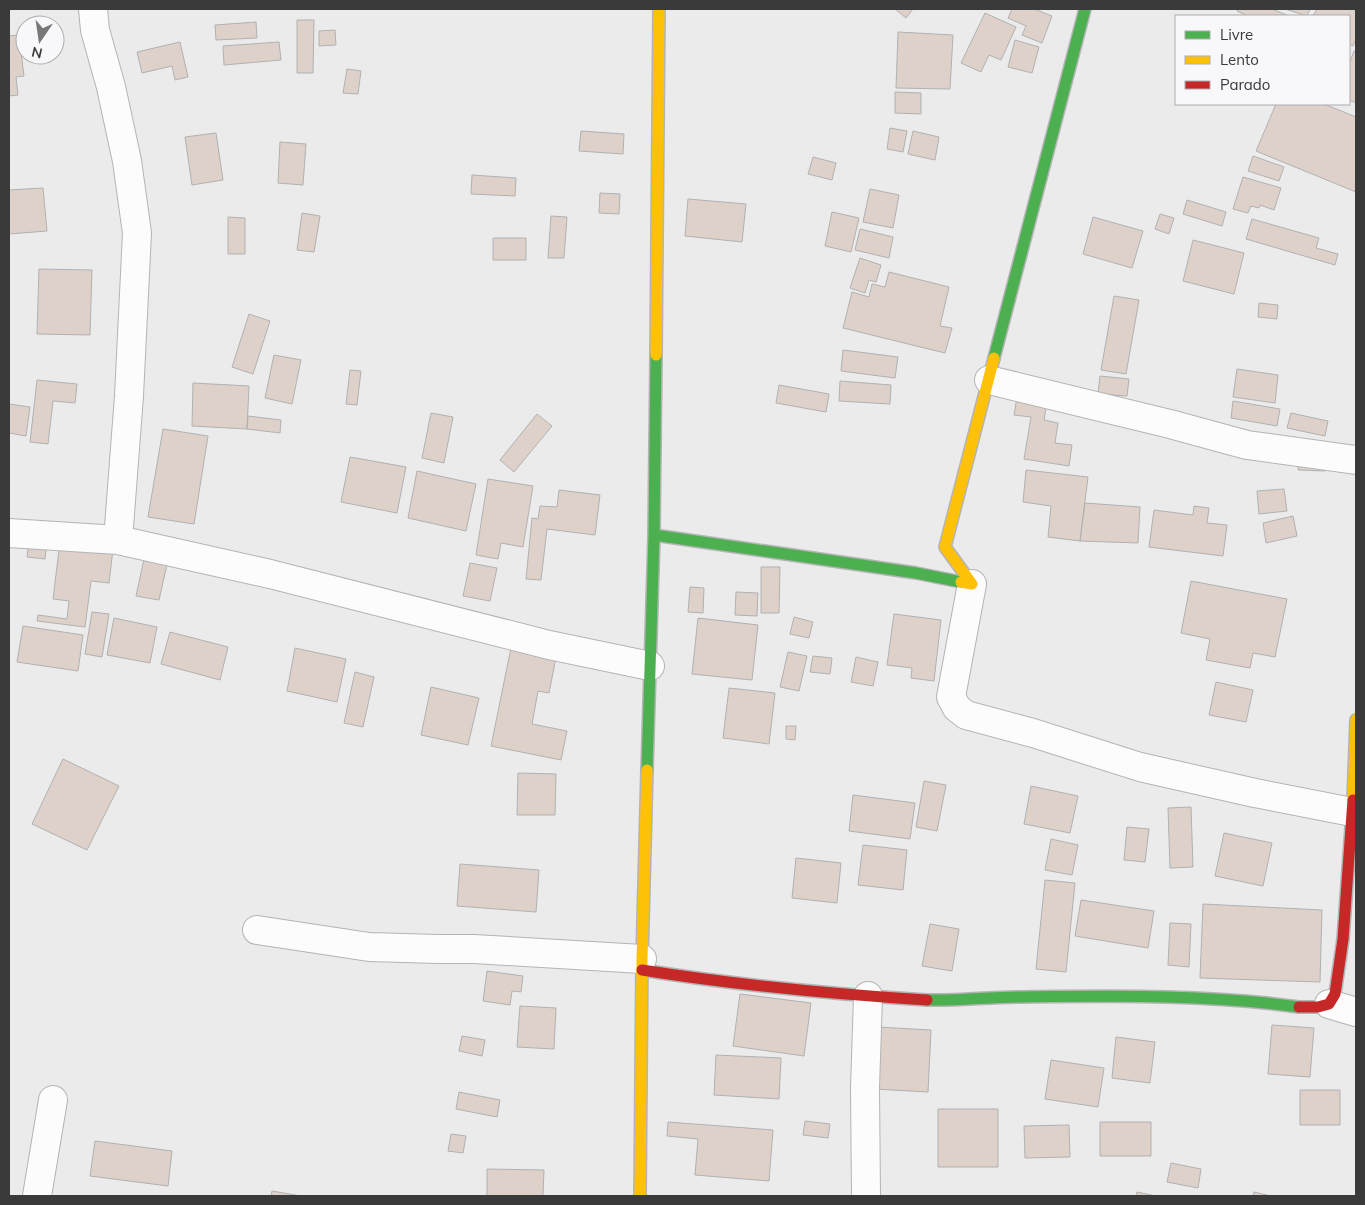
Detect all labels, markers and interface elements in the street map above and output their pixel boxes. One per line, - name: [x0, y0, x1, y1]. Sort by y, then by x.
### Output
- north arrow: [15, 15, 65, 65]
- legend: [1175, 15, 1350, 105]
- text: Livre: [1220, 25, 1253, 44]
- text: N: [30, 43, 44, 63]
- text: Lento: [1220, 50, 1259, 69]
- text: Parado: [1220, 75, 1270, 94]

